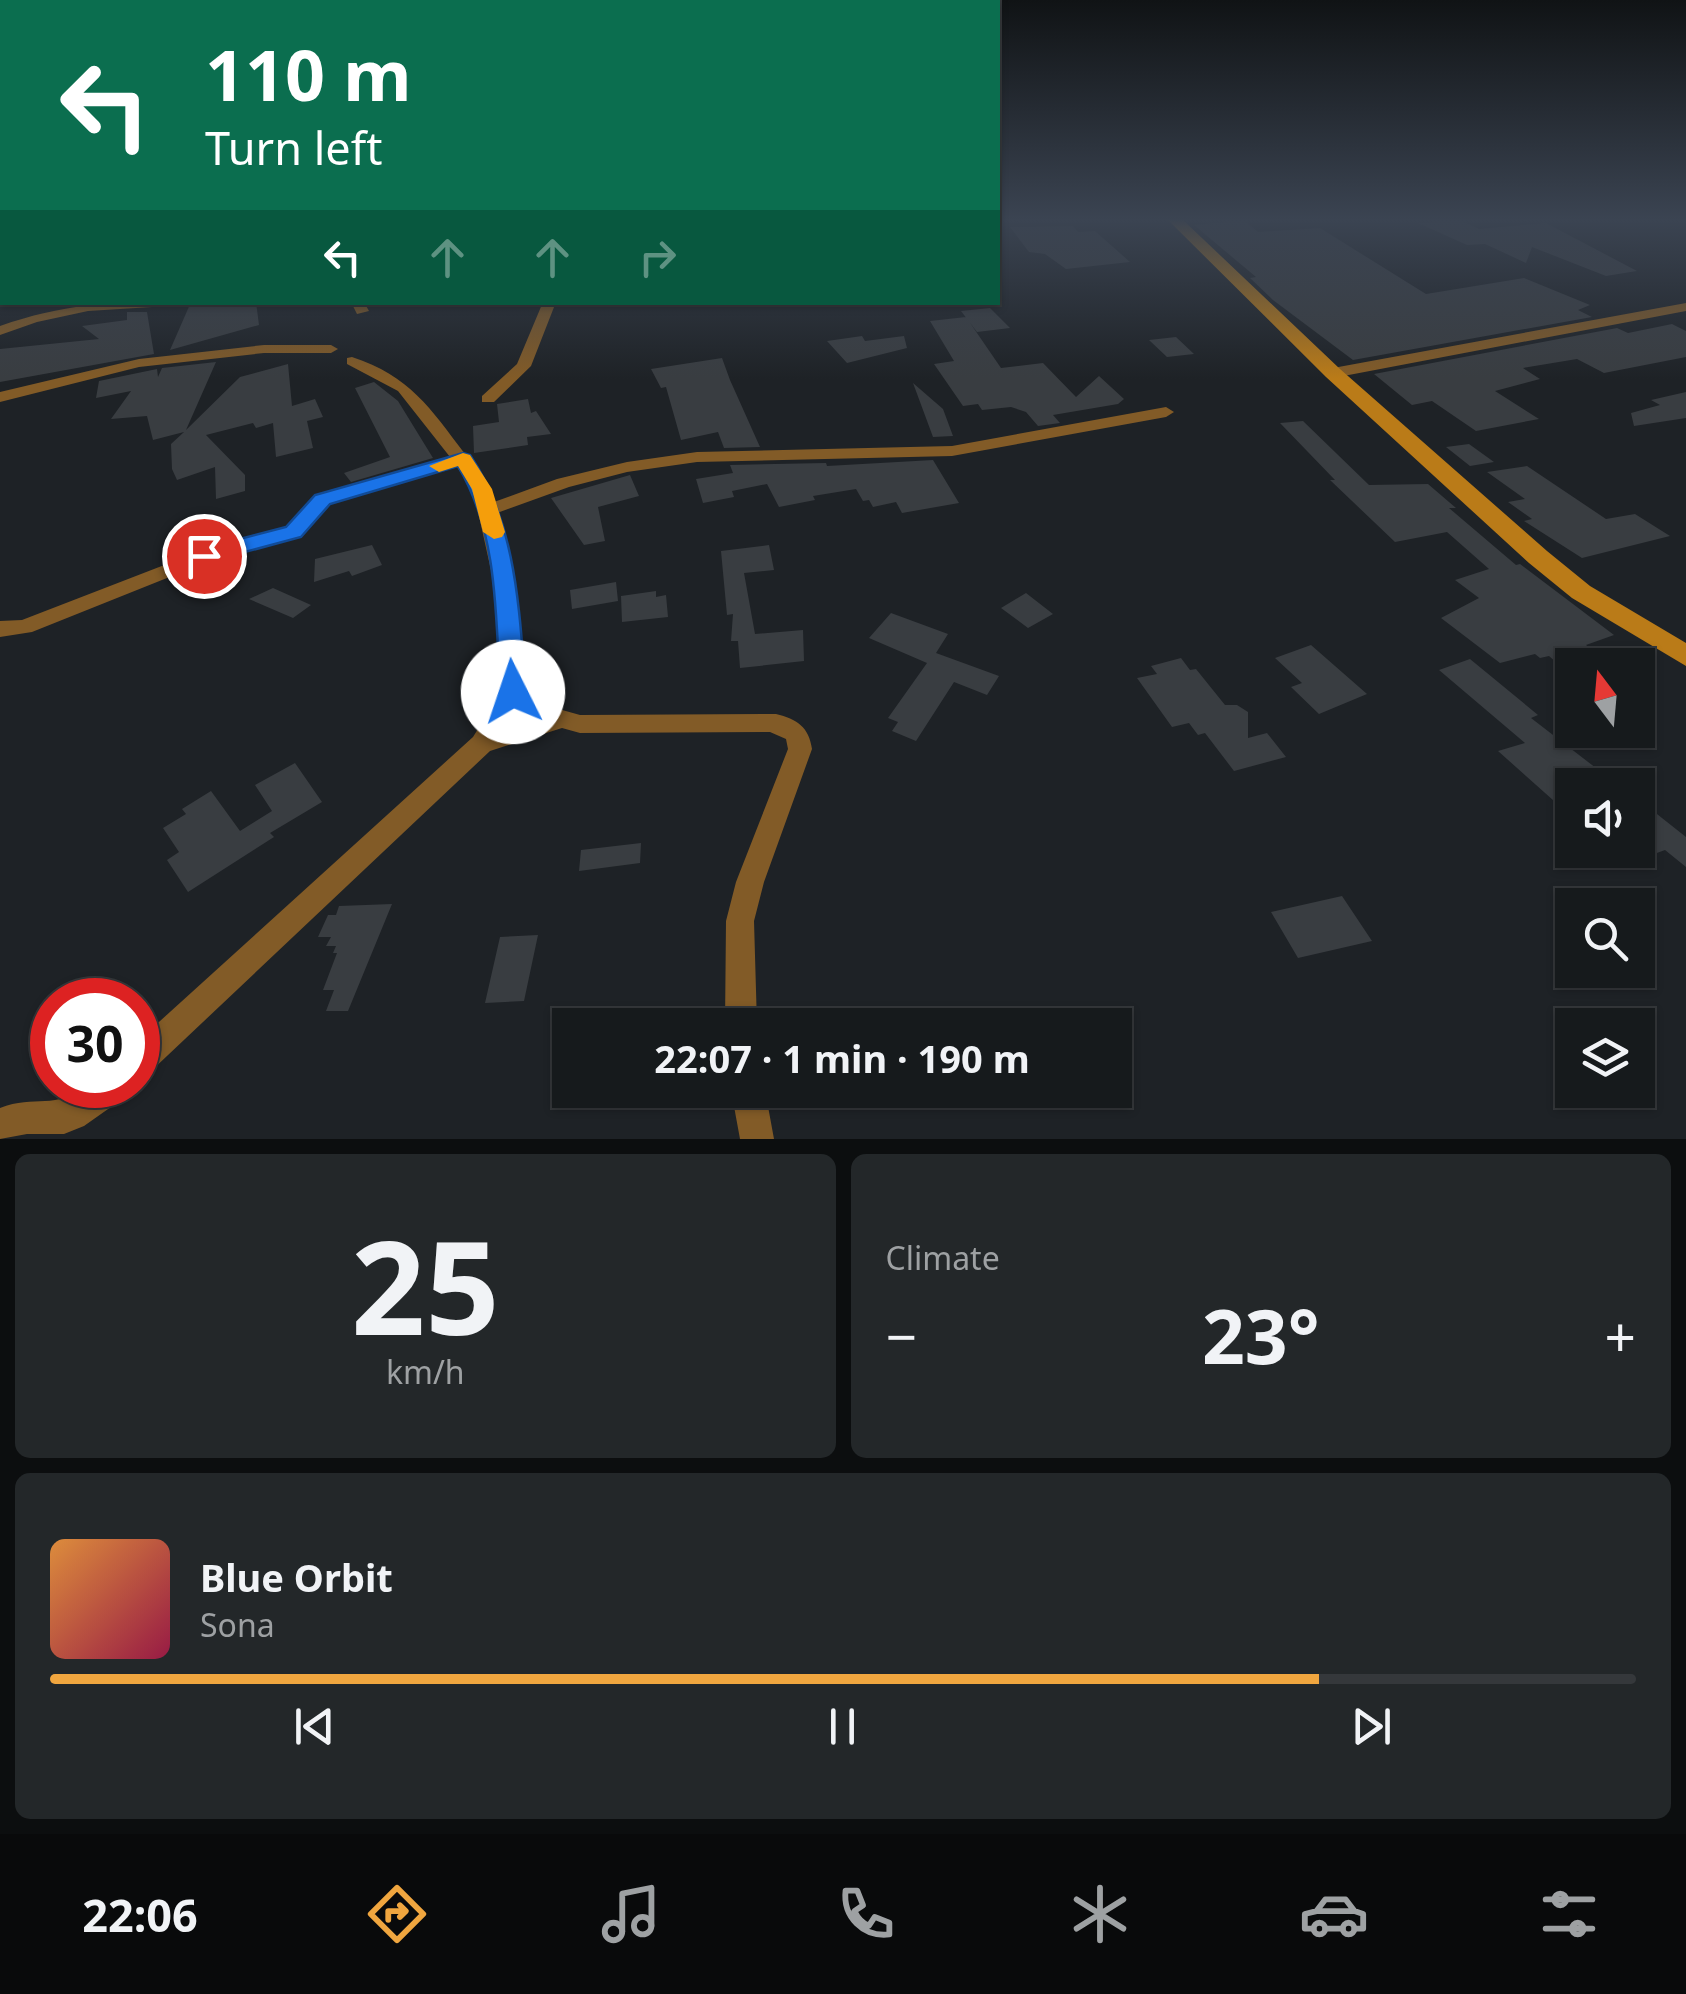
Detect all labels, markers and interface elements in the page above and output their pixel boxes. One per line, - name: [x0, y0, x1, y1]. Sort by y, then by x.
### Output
- text: 110 m: [205, 26, 412, 122]
- icon: left: [40, 40, 170, 170]
- text: Turn left: [205, 117, 382, 178]
- icon: left: [315, 230, 370, 285]
- icon: ahead: [420, 230, 475, 285]
- icon: ahead: [525, 230, 580, 285]
- icon: right: [630, 230, 685, 285]
- pin: [162, 514, 247, 599]
- icon: arrive: [177, 529, 232, 584]
- position arrow: [461, 640, 565, 744]
- north arrow: [1555, 648, 1655, 748]
- map controls: [1555, 648, 1655, 1108]
- button: sound: [1555, 768, 1655, 868]
- button: search: [1555, 888, 1655, 988]
- speed limit sign: 30: [30, 978, 160, 1108]
- button: layers: [1555, 1008, 1655, 1108]
- text: 22:07 · 1 min · 190 m: [654, 1032, 1030, 1084]
- text: 25: [351, 1196, 500, 1373]
- text: Climate: [886, 1236, 1000, 1279]
- text: 23°: [1202, 1284, 1320, 1386]
- text: −: [886, 1298, 917, 1373]
- text: +: [1605, 1298, 1636, 1373]
- text: km/h: [386, 1350, 465, 1393]
- text: Blue Orbit: [200, 1551, 393, 1603]
- text: Sona: [200, 1603, 275, 1646]
- icon: previous: [287, 1699, 342, 1754]
- icon: pause: [815, 1699, 870, 1754]
- icon: next: [1344, 1699, 1399, 1754]
- icon: directions: [362, 1879, 432, 1949]
- icon: music: [596, 1879, 666, 1949]
- icon: phone: [831, 1879, 901, 1949]
- icon: climate: [1065, 1879, 1135, 1949]
- icon: car: [1299, 1879, 1369, 1949]
- icon: filters: [1534, 1879, 1604, 1949]
- text: 22:06: [82, 1884, 198, 1945]

